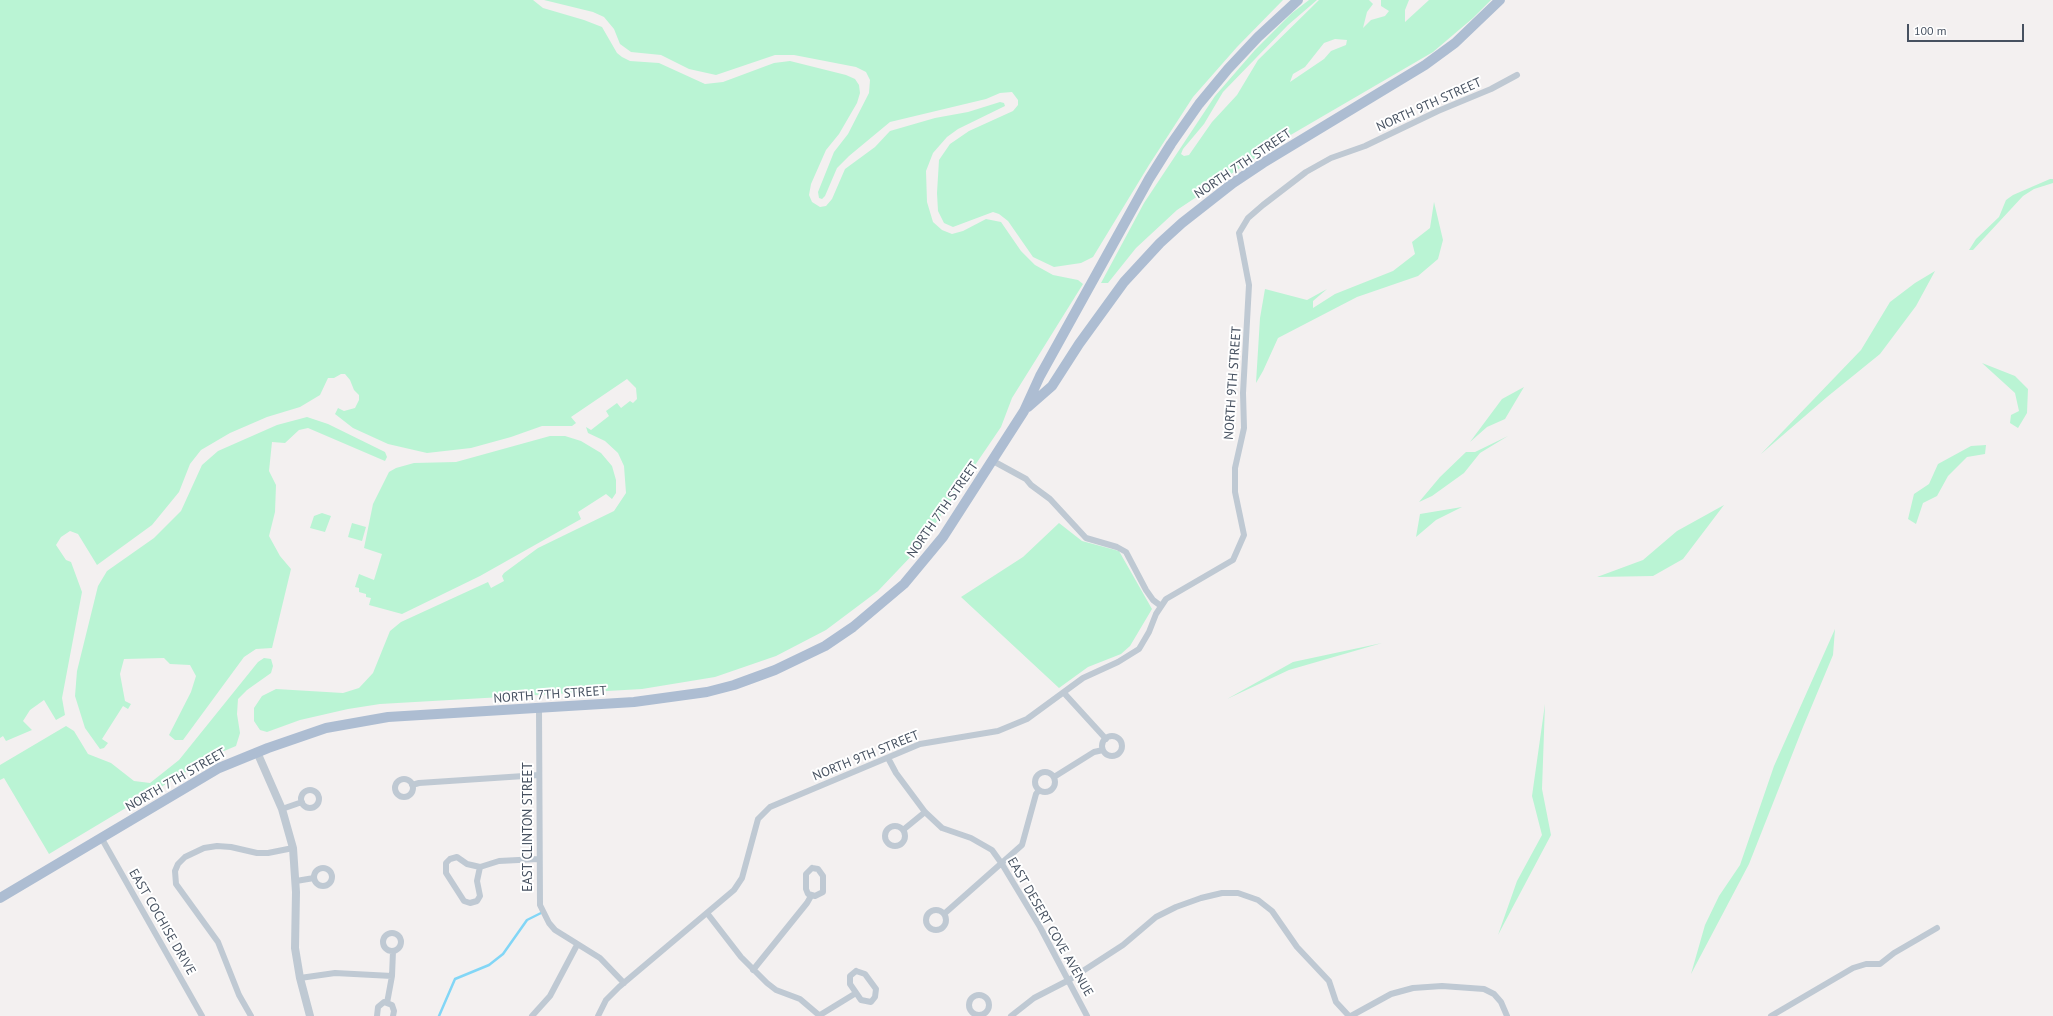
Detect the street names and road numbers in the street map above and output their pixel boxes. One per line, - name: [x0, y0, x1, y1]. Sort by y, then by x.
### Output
- street label: NORTH 9TH STREET: [1374, 75, 1484, 135]
- street label: NORTH 7TH STREET: [1192, 126, 1294, 202]
- street label: NORTH 9TH STREET: [1221, 326, 1245, 440]
- street label: NORTH 7TH STREET: [904, 459, 982, 561]
- street label: NORTH 7TH STREET: [493, 683, 607, 707]
- street label: NORTH 9TH STREET: [810, 728, 922, 784]
- street label: NORTH 7TH STREET: [123, 745, 229, 815]
- street label: EAST CLINTON STREET: [520, 762, 536, 892]
- street label: EAST DESERT COVE AVENUE: [1004, 855, 1096, 999]
- street label: EAST COCHISE DRIVE: [125, 866, 199, 978]

